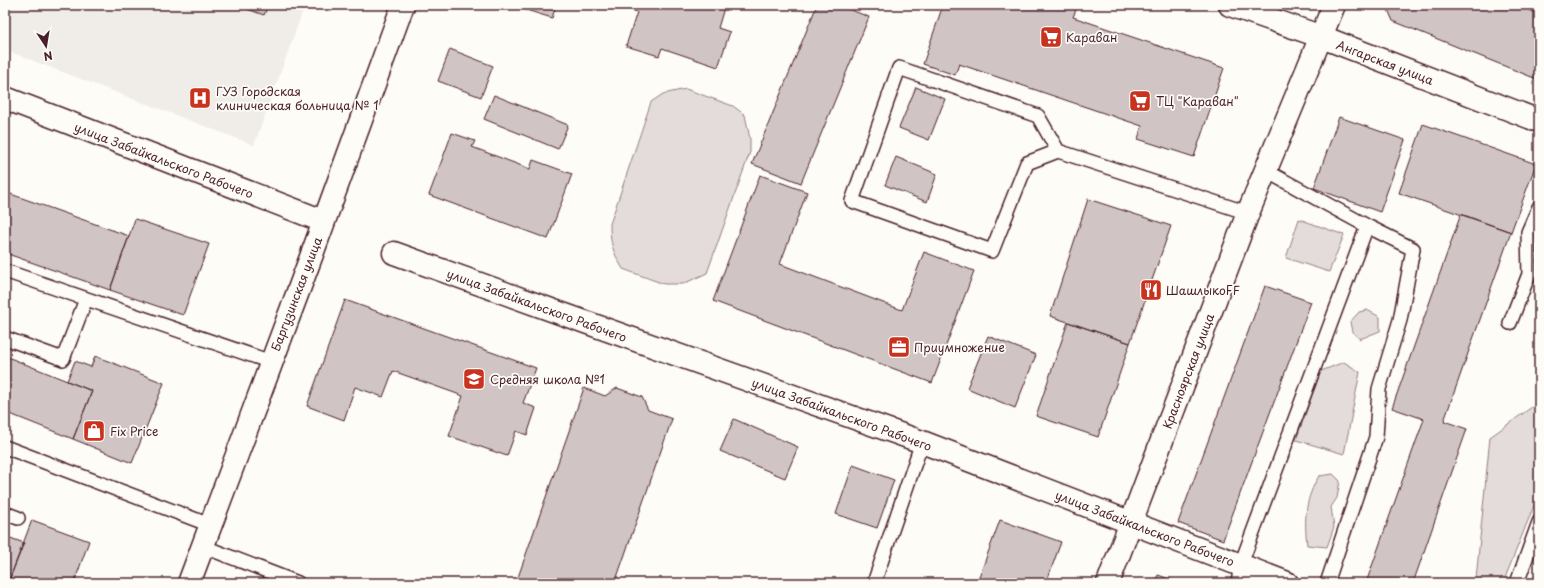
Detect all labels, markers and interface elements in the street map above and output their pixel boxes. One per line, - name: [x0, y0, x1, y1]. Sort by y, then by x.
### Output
- supermarket icon: Караван: [1038, 24, 1064, 50]
- north arrow: [26, 26, 66, 66]
- place label: Караван: [1066, 28, 1117, 46]
- street label: Ангарская улица: [1334, 35, 1437, 89]
- text: N: [42, 47, 54, 66]
- place label: ГУЗ Городская клиническая больница № 1: [216, 82, 379, 114]
- hospital icon: ГУЗ Городская клиническая больница № 1: [187, 85, 213, 111]
- supermarket icon: ТЦ "Караван": [1127, 88, 1153, 114]
- place label: ТЦ "Караван": [1156, 92, 1239, 110]
- street label: улица Забайкальского Рабочего: [72, 117, 256, 203]
- street label: Баргузинская улица: [266, 234, 326, 354]
- street label: улица Забайкальского Рабочего: [444, 264, 630, 346]
- restaurant icon: ШашлыкоFF: [1138, 277, 1164, 303]
- place label: ШашлыкоFF: [1166, 281, 1240, 299]
- street label: Красноярская улица: [1158, 310, 1218, 431]
- office icon: Приумножение: [886, 334, 912, 360]
- place label: Приумножение: [914, 338, 1005, 356]
- school or university icon: Средняя школа №1: [461, 366, 487, 392]
- place label: Средняя школа №1: [490, 370, 605, 388]
- street label: улица Забайкальского Рабочего: [749, 373, 935, 455]
- shop icon: Fix Price: [81, 418, 107, 444]
- place label: Fix Price: [110, 422, 158, 440]
- street label: улица Забайкальского Рабочего: [1053, 485, 1237, 571]

